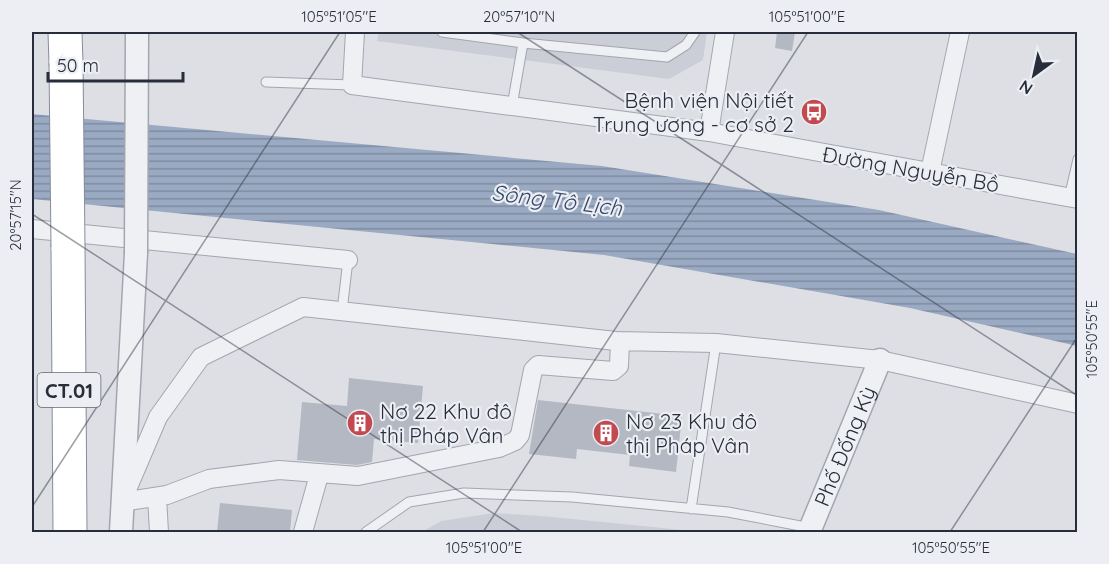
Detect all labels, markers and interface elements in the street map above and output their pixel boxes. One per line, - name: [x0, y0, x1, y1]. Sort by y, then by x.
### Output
- text: 105°51'05"E: [301, 7, 377, 26]
- text: 20°57'10"N: [483, 7, 555, 26]
- text: 105°51'00"E: [769, 7, 845, 26]
- scale bar: [48, 45, 183, 83]
- north arrow: [1004, 45, 1064, 105]
- text: 50 m: [57, 54, 99, 77]
- text: N: [1015, 76, 1036, 99]
- place label: Bệnh viện Nội tiết Trung ương - cơ sở 2: [593, 87, 794, 137]
- bus stop icon: Bệnh viện Nội tiết Trung ương - cơ sở 2: [799, 97, 829, 127]
- street label: Đường Nguyễn Bồ: [821, 141, 1001, 197]
- water label: Sông Tô Lịch: [490, 178, 624, 222]
- text: 20°57'15"N: [6, 179, 25, 251]
- text: 105°50'55"E: [1082, 300, 1101, 378]
- road number: CT.01: [38, 373, 100, 407]
- street label: Phố Đống Kỳ: [808, 382, 881, 510]
- place label: Nơ 22 Khu đô thị Pháp Vân: [380, 398, 512, 448]
- building icon: Nơ 22 Khu đô thị Pháp Vân: [345, 408, 375, 438]
- place label: Nơ 23 Khu đô thị Pháp Vân: [626, 408, 757, 458]
- building icon: Nơ 23 Khu đô thị Pháp Vân: [591, 418, 621, 448]
- text: 105°51'00"E: [446, 538, 522, 557]
- text: 105°50'55"E: [912, 538, 990, 557]

